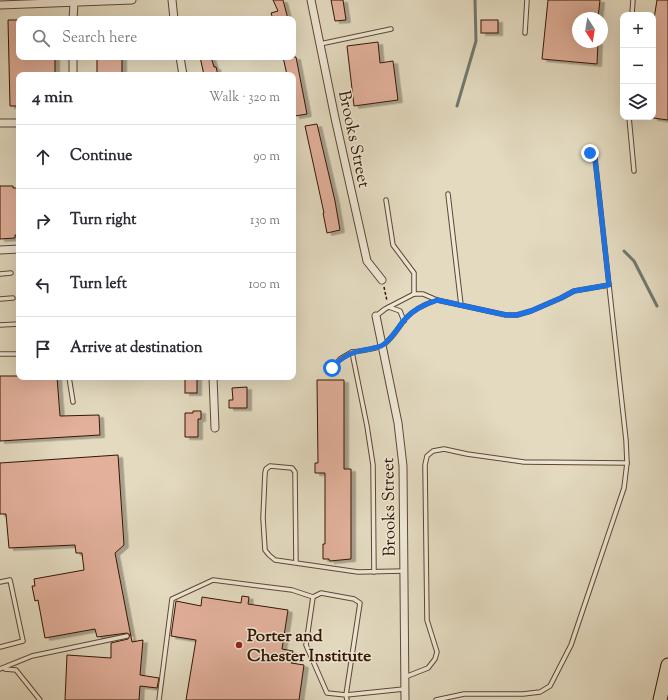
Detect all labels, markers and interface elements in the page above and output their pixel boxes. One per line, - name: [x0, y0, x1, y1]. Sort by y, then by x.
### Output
- north arrow: [572, 12, 608, 48]
- map controls: [620, 12, 656, 120]
- button: +: [620, 12, 656, 48]
- search box: [16, 16, 296, 60]
- icon: search: [30, 27, 52, 49]
- text: Search here: [62, 28, 137, 49]
- button: −: [620, 48, 656, 84]
- button: layers: [620, 84, 656, 120]
- text: 4 min: [32, 86, 73, 110]
- street label: Brooks Street: [331, 88, 375, 191]
- text: Walk · 320 m: [209, 89, 280, 107]
- route end: [581, 144, 599, 162]
- icon: ahead: [32, 146, 54, 168]
- text: Continue: [70, 146, 132, 167]
- text: 90 m: [253, 148, 280, 166]
- icon: right: [32, 210, 54, 232]
- text: Turn right: [70, 210, 136, 231]
- text: 130 m: [250, 212, 280, 230]
- icon: left: [32, 274, 54, 296]
- text: Turn left: [70, 274, 127, 295]
- text: 100 m: [248, 276, 280, 294]
- icon: arrive: [32, 338, 54, 360]
- text: Arrive at destination: [70, 338, 203, 359]
- route start: [323, 359, 341, 377]
- street label: Brooks Street: [377, 457, 403, 557]
- place label: Porter and Chester Institute: [247, 625, 371, 669]
- marker: Porter and Chester Institute: [234, 640, 244, 650]

